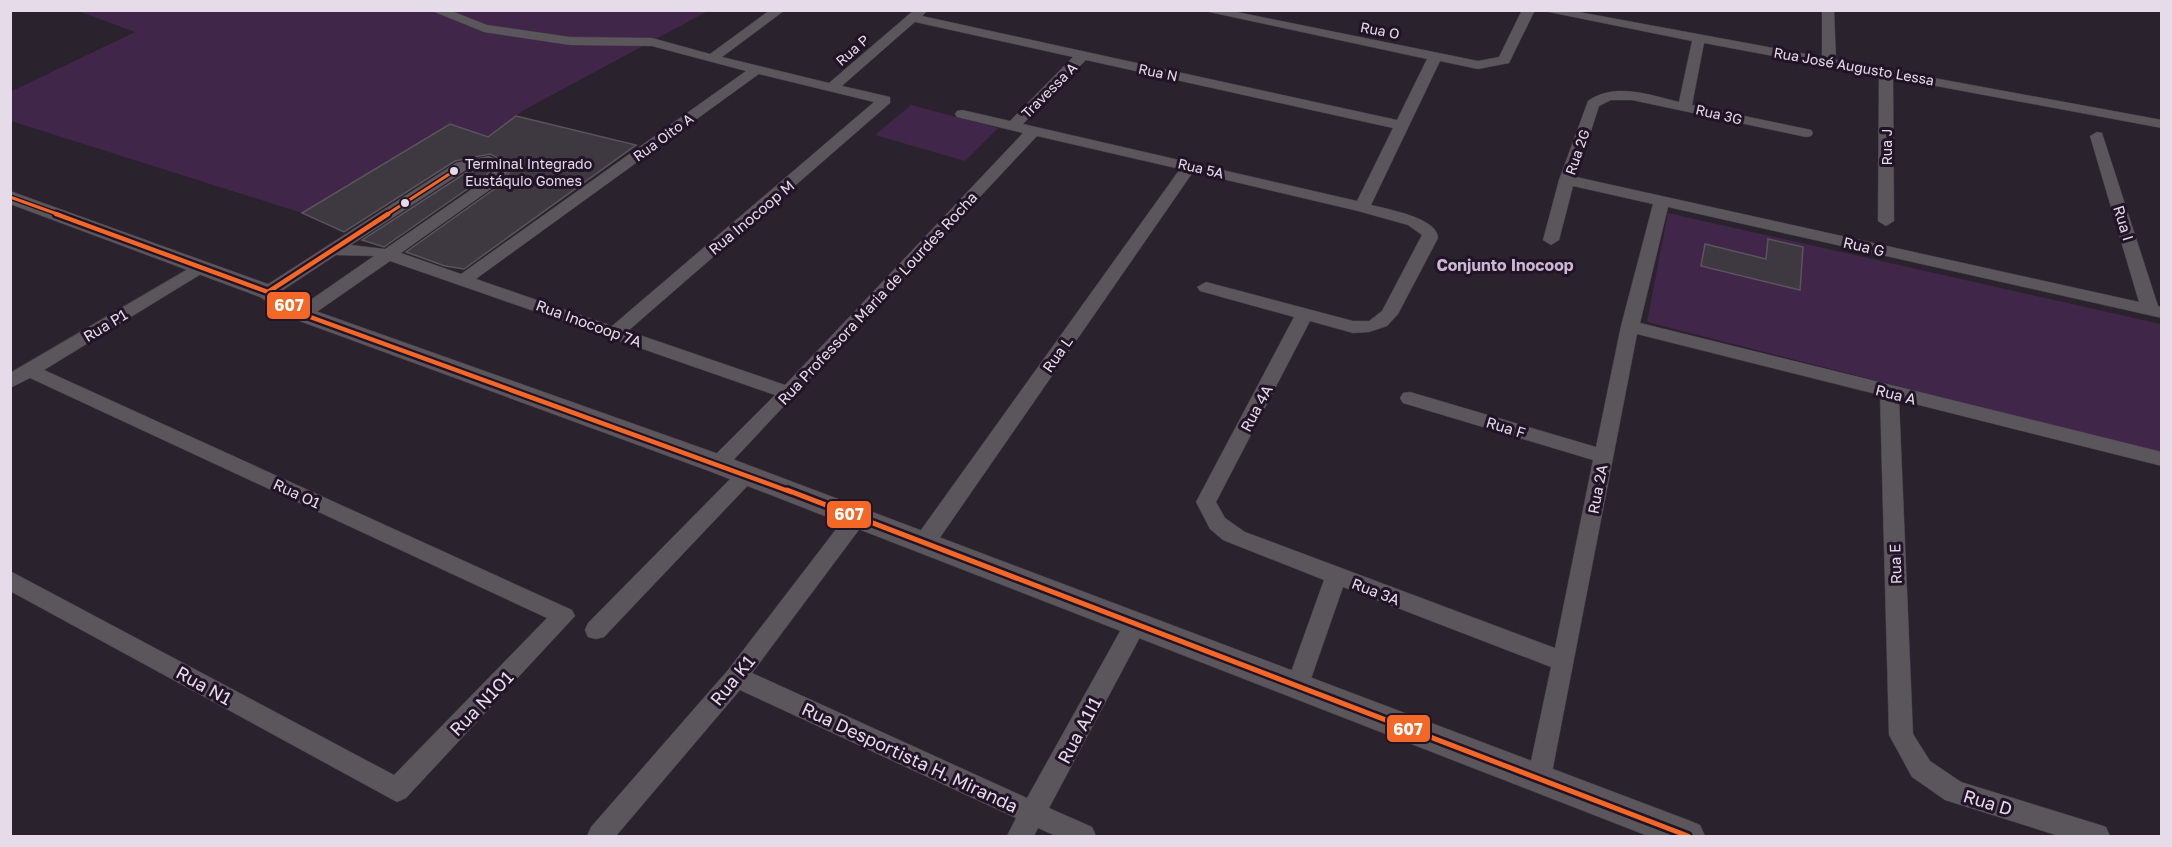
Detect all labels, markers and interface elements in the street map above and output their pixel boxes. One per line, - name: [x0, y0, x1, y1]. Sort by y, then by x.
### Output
- street label: Rua O: [1359, 18, 1401, 42]
- street label: Rua P: [832, 31, 872, 69]
- street label: Rua José Augusto Lessa: [1772, 44, 1936, 88]
- street label: Travessa A: [1018, 58, 1081, 121]
- street label: Rua N: [1137, 60, 1179, 84]
- street label: Rua 3G: [1694, 100, 1744, 128]
- street label: Rua Oito A: [630, 109, 697, 164]
- street label: Rua 2G: [1561, 127, 1593, 177]
- street label: Rua J: [1878, 129, 1895, 165]
- street label: Rua 5A: [1176, 154, 1226, 182]
- place label: Terminal Integrado Eustáquio Gomes: [465, 155, 592, 189]
- marker: Terminal Integrado Eustáquio Gomes: [448, 165, 460, 177]
- street label: Rua Inocoop M: [705, 176, 797, 258]
- street label: Rua Professora Maria de Lourdes Rocha: [773, 188, 981, 408]
- unlabelled marker: [399, 197, 411, 209]
- street label: Rua I: [2110, 203, 2138, 243]
- street label: Rua G: [1842, 233, 1886, 259]
- district label: Conjunto Inocoop: [1436, 255, 1574, 275]
- line badge: 607: [266, 291, 311, 320]
- text: 607: [274, 295, 304, 315]
- street label: Rua Inocoop 7A: [534, 296, 644, 350]
- street label: Rua P1: [80, 305, 130, 345]
- street label: Rua L: [1038, 332, 1076, 375]
- street label: Rua A: [1874, 380, 1918, 408]
- street label: Rua 4A: [1236, 382, 1276, 434]
- street label: Rua F: [1484, 413, 1528, 441]
- street label: Rua 2A: [1583, 463, 1611, 515]
- street label: Rua O1: [271, 474, 323, 512]
- line badge: 607: [826, 500, 872, 529]
- text: 607: [834, 504, 864, 524]
- street label: Rua E: [1885, 544, 1905, 584]
- street label: Rua 3A: [1349, 574, 1403, 608]
- street label: Rua K1: [705, 650, 759, 710]
- street label: Rua N1: [172, 661, 236, 709]
- street label: Rua N1O1: [445, 666, 518, 740]
- street label: Rua A1I1: [1052, 693, 1106, 767]
- street label: Rua Desportista H. Miranda: [798, 697, 1022, 817]
- line badge: 607: [1386, 714, 1431, 743]
- text: 607: [1393, 719, 1423, 739]
- street label: Rua D: [1961, 784, 2015, 820]

